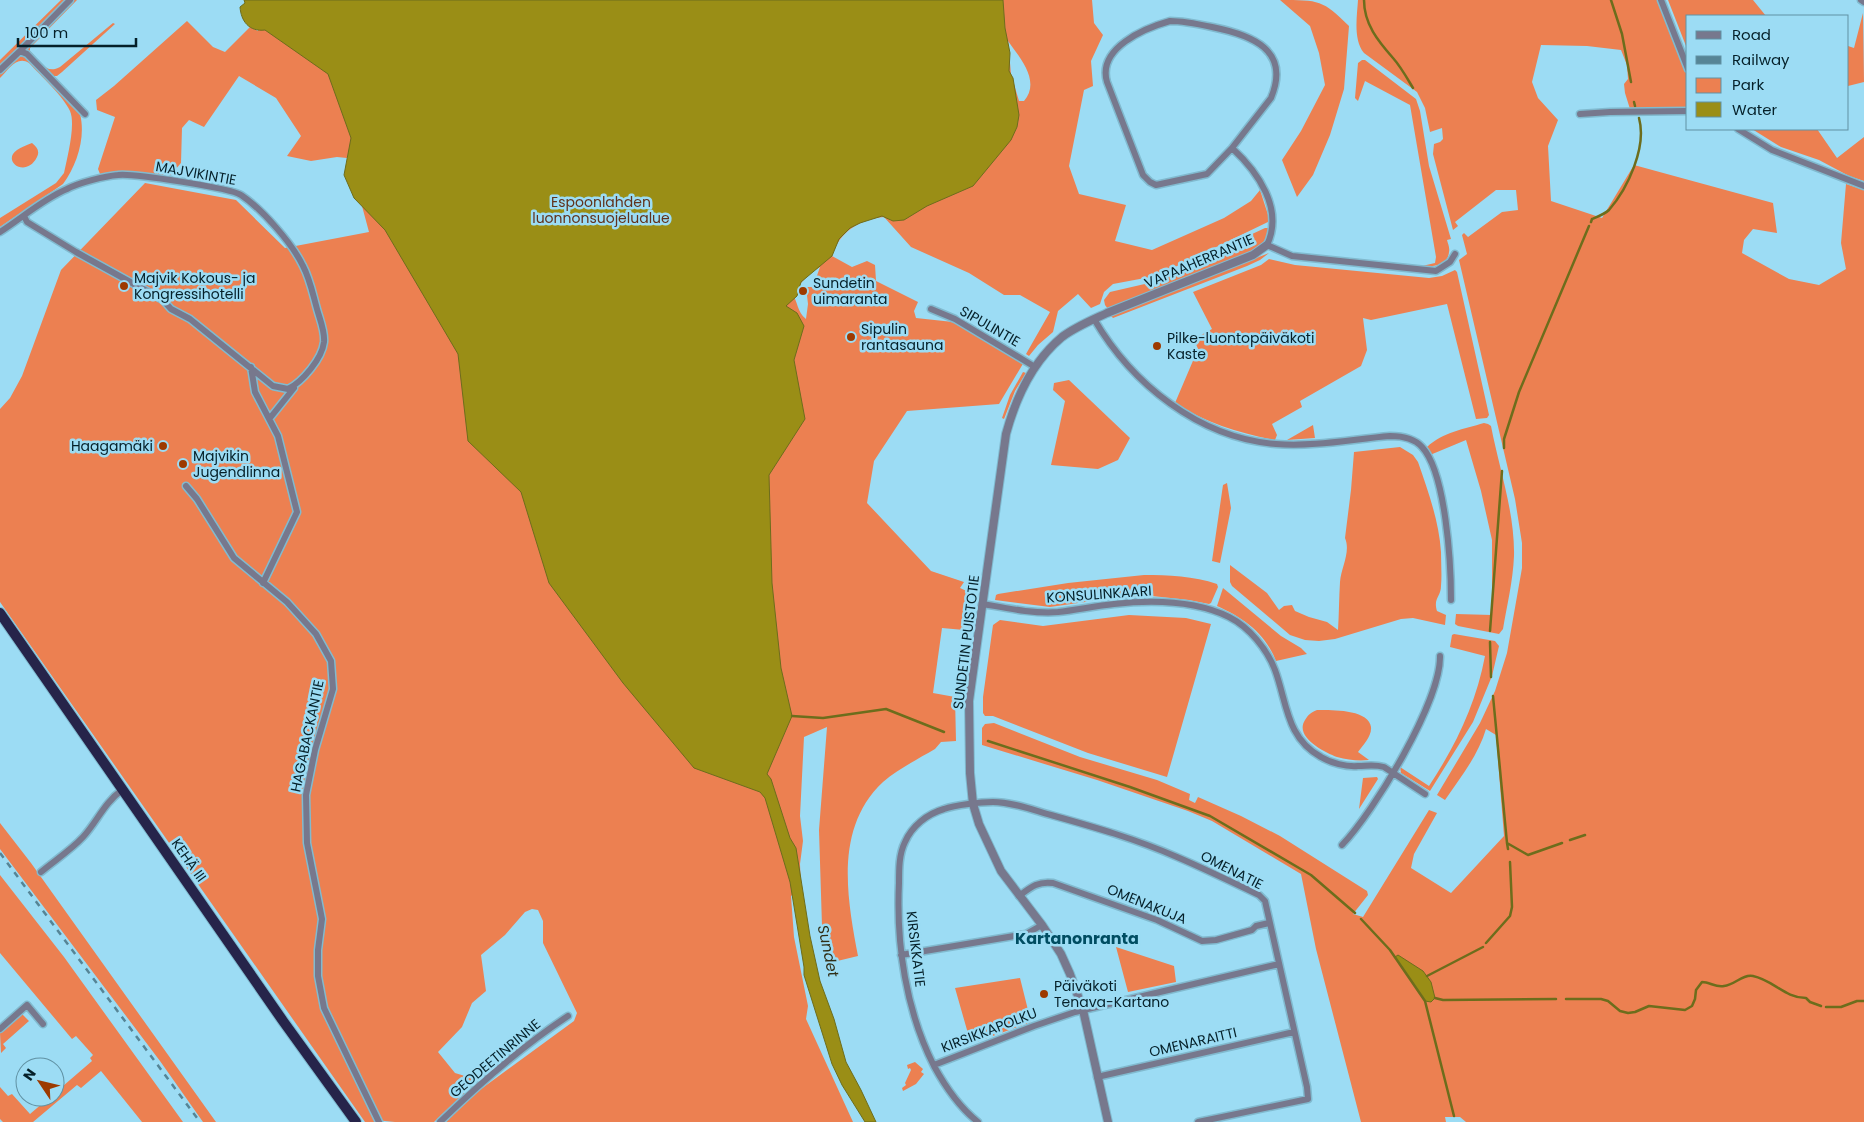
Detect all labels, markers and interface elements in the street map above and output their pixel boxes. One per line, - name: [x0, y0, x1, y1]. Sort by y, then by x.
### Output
- scale bar: [18, 15, 135, 47]
- legend: [1686, 15, 1849, 130]
- text: 100 m: [25, 22, 68, 43]
- text: Road: [1732, 24, 1771, 45]
- text: Railway: [1732, 49, 1790, 70]
- text: Park: [1732, 74, 1764, 95]
- text: Water: [1732, 99, 1778, 120]
- street label: MAJVIKINTIE: [154, 156, 238, 190]
- park label: Espoonlahden luonnonsuojelualue: [532, 192, 670, 228]
- street label: VAPAAHERRANTIE: [1141, 229, 1257, 293]
- place label: Majvik Kokous- ja Kongressihotelli: [134, 268, 255, 304]
- place label: Sundetin uimaranta: [813, 273, 888, 309]
- marker: Majvik Kokous- ja Kongressihotelli: [118, 280, 130, 292]
- marker: Sundetin uimaranta: [797, 285, 809, 297]
- street label: SIPULINTIE: [956, 301, 1024, 351]
- place label: Sipulin rantasauna: [861, 319, 943, 355]
- place label: Pilke-luontopäiväkoti Kaste: [1167, 328, 1314, 364]
- marker: Sipulin rantasauna: [845, 331, 857, 343]
- marker: Pilke-luontopäiväkoti Kaste: [1151, 340, 1163, 352]
- place label: Haagamäki: [71, 436, 153, 456]
- marker: Haagamäki: [157, 440, 169, 452]
- place label: Majvikin Jugendlinna: [193, 446, 280, 482]
- marker: Majvikin Jugendlinna: [177, 458, 189, 470]
- street label: SUNDETIN PUISTOTIE: [948, 574, 984, 710]
- street label: KONSULINKAARI: [1046, 580, 1152, 608]
- street label: HAGABACKANTIE: [285, 678, 329, 794]
- street label: KEHÄ III: [167, 834, 211, 886]
- street label: OMENATIE: [1197, 846, 1267, 894]
- street label: OMENAKUJA: [1104, 879, 1190, 929]
- street label: KIRSIKKATIE: [901, 910, 931, 988]
- water label: Sundet: [813, 923, 844, 979]
- district label: Kartanonranta: [1015, 927, 1139, 950]
- place label: Päiväkoti Tenava-Kartano: [1054, 976, 1169, 1012]
- marker: Päiväkoti Tenava-Kartano: [1038, 988, 1050, 1000]
- street label: KIRSIKKAPOLKU: [938, 1003, 1040, 1057]
- street label: GEODEETINRINNE: [445, 1014, 545, 1102]
- street label: OMENARAITTI: [1147, 1022, 1239, 1062]
- north arrow: [15, 1057, 65, 1107]
- text: N: [18, 1064, 41, 1085]

